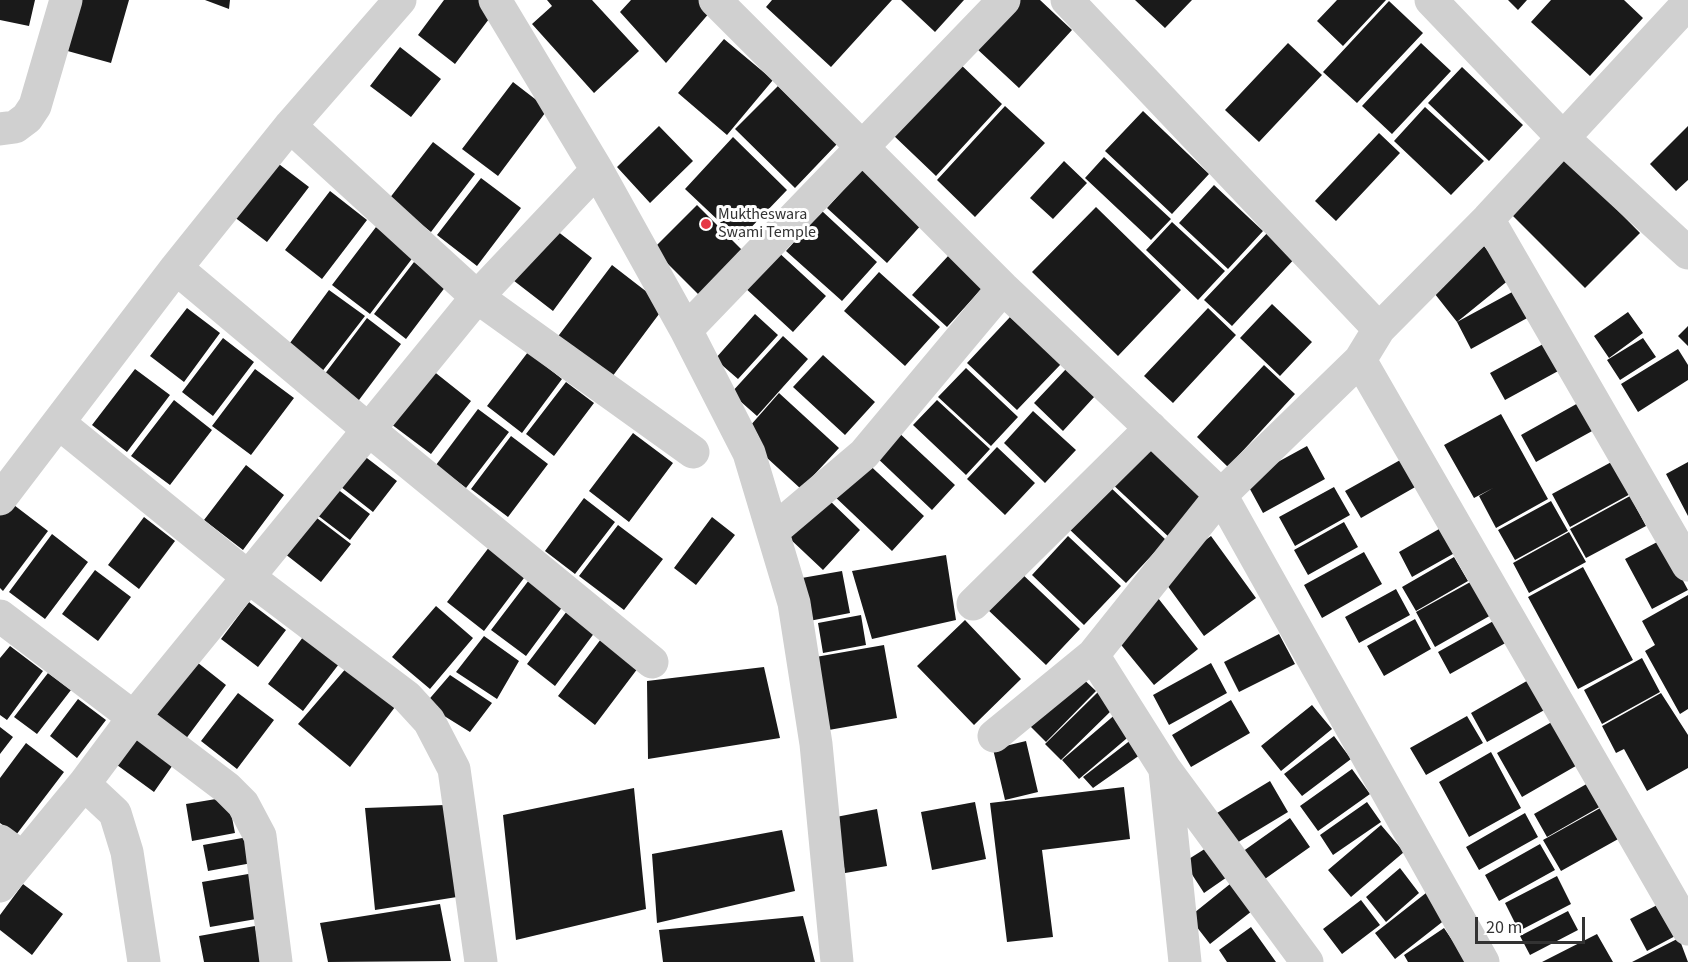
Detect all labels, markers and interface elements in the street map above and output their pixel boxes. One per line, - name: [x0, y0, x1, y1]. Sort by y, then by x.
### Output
- place label: Muktheswara Swami Temple: [718, 205, 816, 243]
- marker: Muktheswara Swami Temple: [699, 217, 713, 231]
- scale bar: [1478, 905, 1588, 943]
- text: 20 m: [1486, 915, 1522, 940]

